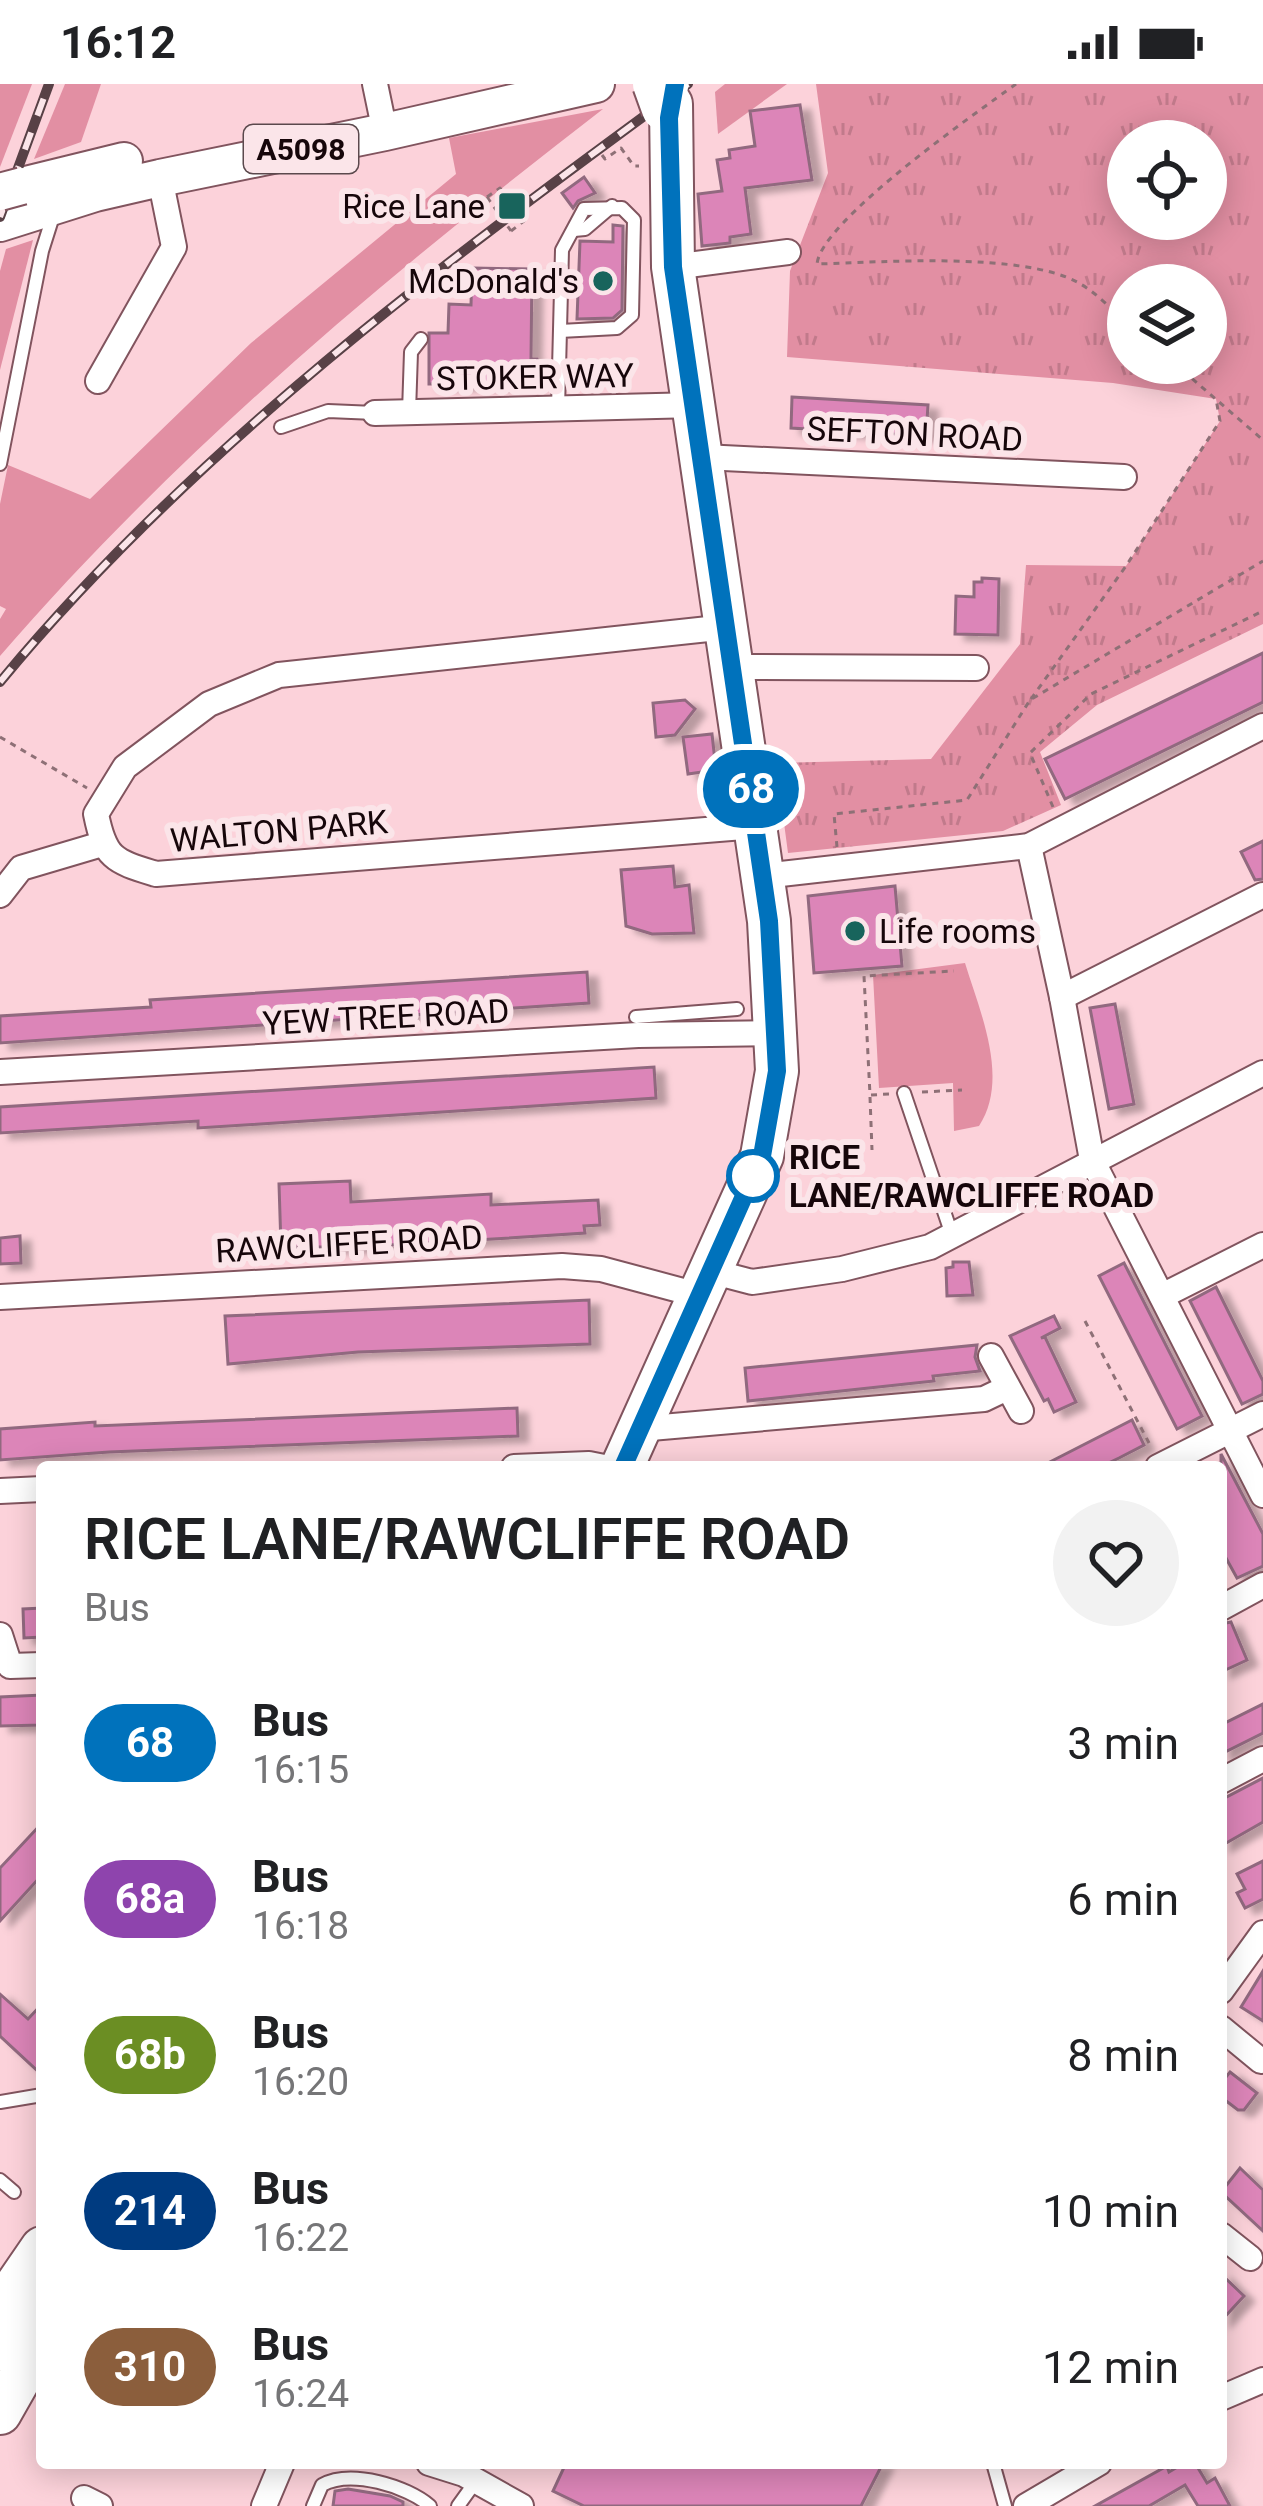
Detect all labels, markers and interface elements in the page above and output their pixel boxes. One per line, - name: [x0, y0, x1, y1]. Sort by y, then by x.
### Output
- text: 16:12: [60, 16, 176, 69]
- map controls: [1107, 120, 1227, 384]
- button: locate: [1107, 120, 1227, 240]
- road number: A5098: [244, 125, 358, 173]
- place label: Rice Lane: [342, 187, 485, 226]
- marker: Rice Lane: [496, 190, 528, 222]
- place label: McDonald's: [408, 262, 579, 301]
- button: layers: [1107, 264, 1227, 384]
- marker: McDonald's: [590, 268, 616, 294]
- street label: STOKER WAY: [436, 356, 634, 398]
- street label: SEFTON ROAD: [806, 409, 1024, 459]
- line badge: 68: [697, 750, 805, 828]
- text: 68: [727, 764, 775, 813]
- street label: WALTON PARK: [169, 802, 390, 860]
- place label: Life rooms: [879, 912, 1036, 951]
- marker: Life rooms: [842, 918, 868, 944]
- street label: YEW TREE ROAD: [262, 991, 510, 1043]
- place label: RICE LANE/RAWCLIFFE ROAD: [789, 1138, 1154, 1215]
- marker: RICE LANE/RAWCLIFFE ROAD: [728, 1151, 778, 1201]
- street label: RAWCLIFFE ROAD: [214, 1218, 484, 1270]
- button: heart: [1053, 1500, 1179, 1626]
- text: RICE LANE/RAWCLIFFE ROAD: [84, 1506, 850, 1573]
- text: Bus: [84, 1585, 150, 1631]
- text: Bus: [252, 1694, 329, 1747]
- text: 3 min: [1067, 1717, 1179, 1770]
- text: 68: [126, 1718, 174, 1767]
- text: 16:15: [252, 1747, 349, 1793]
- text: Bus: [252, 1850, 329, 1903]
- text: 6 min: [1067, 1873, 1179, 1926]
- text: 68a: [115, 1874, 185, 1923]
- text: 16:18: [252, 1903, 349, 1949]
- text: Bus: [252, 2006, 329, 2059]
- text: 8 min: [1067, 2029, 1179, 2082]
- text: 68b: [114, 2030, 186, 2079]
- text: 16:20: [252, 2059, 349, 2105]
- text: Bus: [252, 2162, 329, 2215]
- text: 10 min: [1042, 2185, 1179, 2238]
- text: 214: [114, 2186, 186, 2235]
- text: 16:22: [252, 2215, 349, 2261]
- text: Bus: [252, 2318, 329, 2371]
- text: 12 min: [1042, 2341, 1179, 2394]
- text: 310: [114, 2342, 186, 2391]
- text: 16:24: [252, 2371, 349, 2417]

